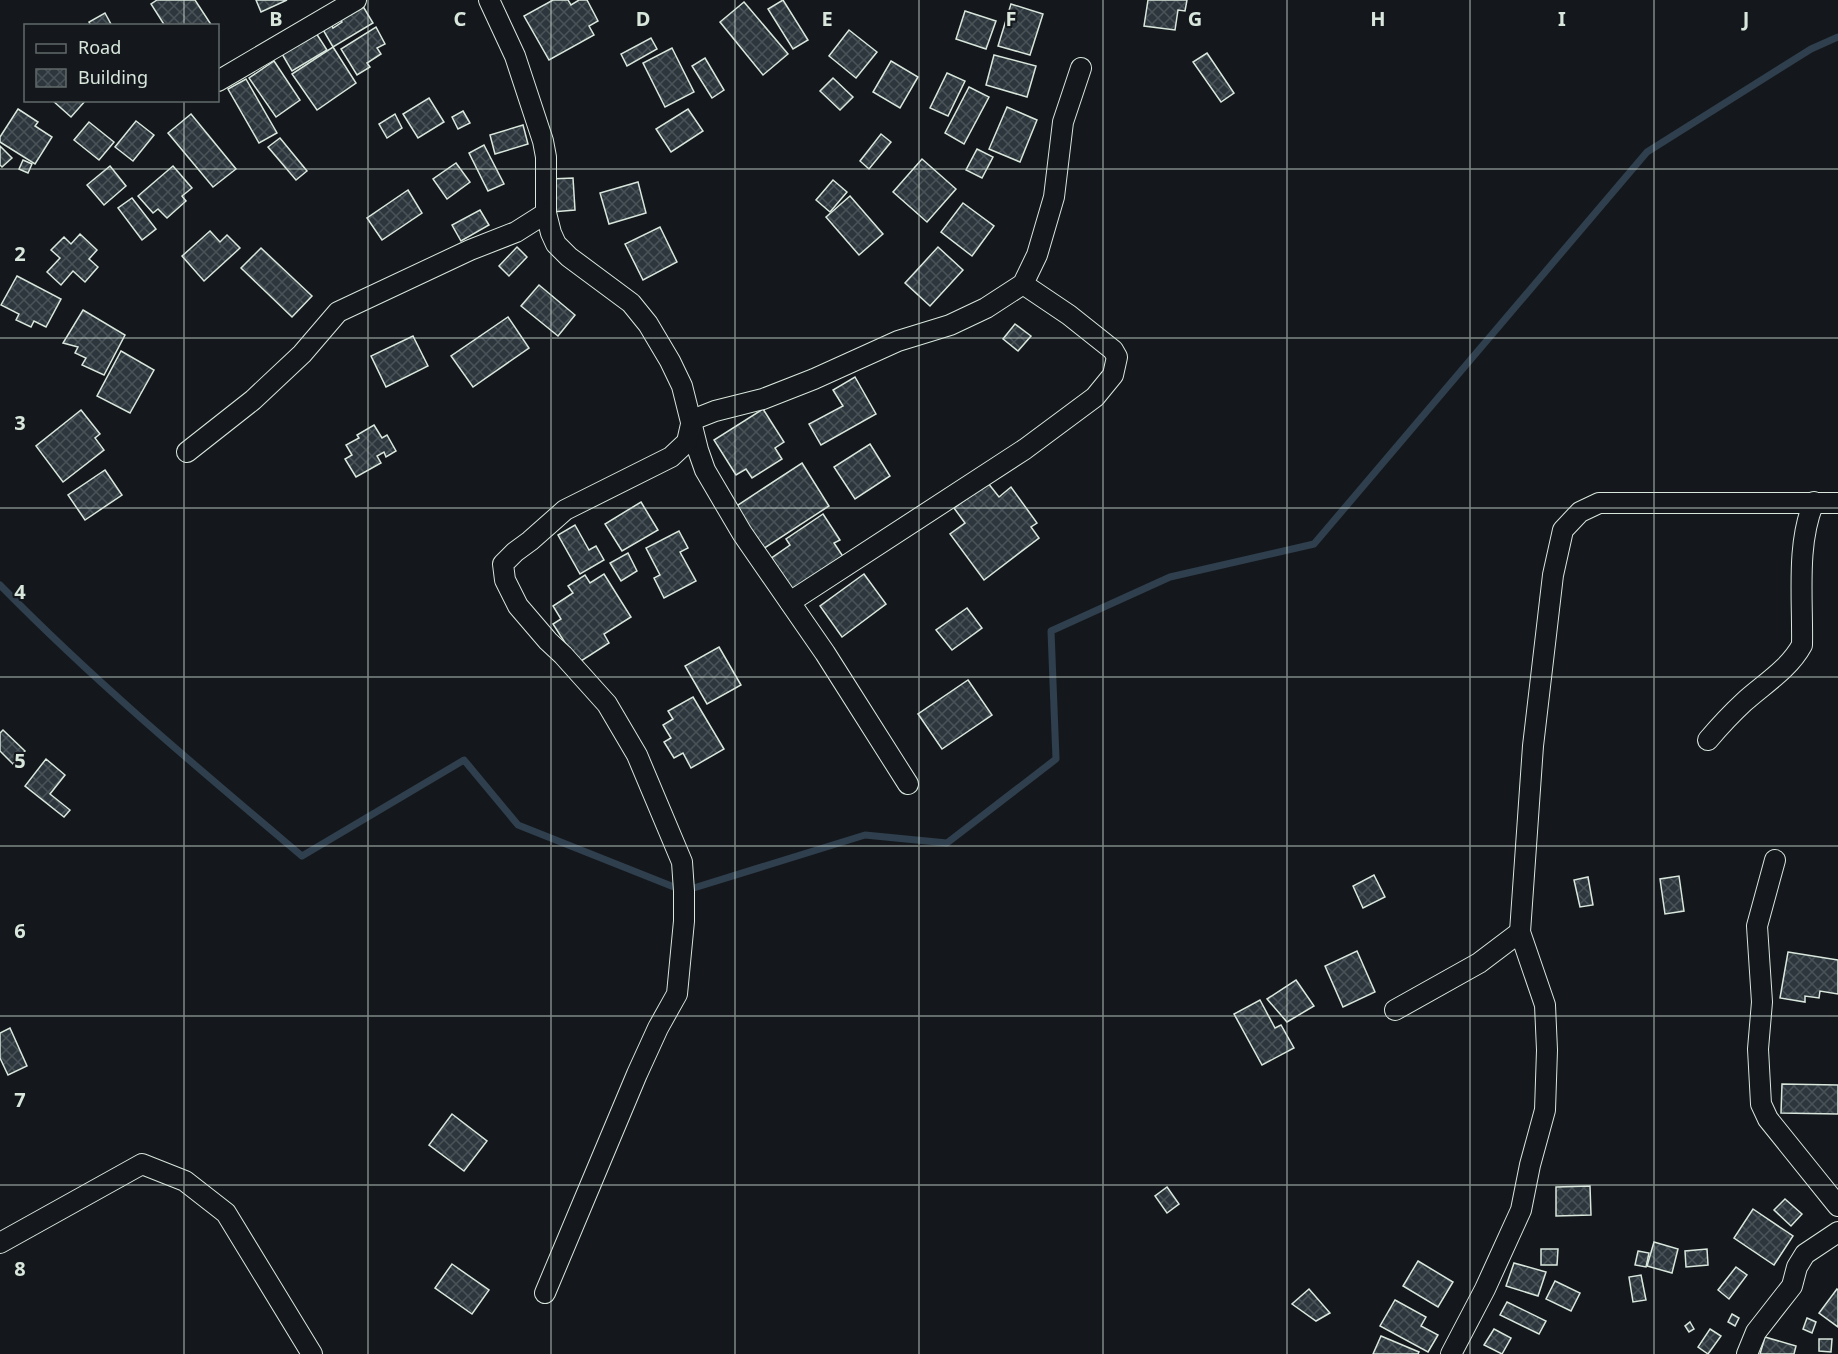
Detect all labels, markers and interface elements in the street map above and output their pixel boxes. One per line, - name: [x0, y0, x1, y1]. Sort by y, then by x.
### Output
- text: B: [269, 5, 283, 32]
- text: C: [454, 5, 467, 32]
- text: D: [636, 5, 650, 32]
- text: E: [821, 5, 833, 32]
- text: F: [1006, 5, 1016, 32]
- text: G: [1188, 5, 1202, 32]
- text: H: [1370, 5, 1386, 32]
- text: I: [1558, 5, 1566, 32]
- text: J: [1741, 5, 1749, 32]
- legend: [24, 24, 219, 102]
- text: Road: [78, 35, 121, 59]
- text: Building: [78, 65, 148, 89]
- text: 2: [14, 240, 26, 267]
- text: 3: [14, 409, 26, 436]
- text: 4: [14, 578, 26, 605]
- text: 5: [14, 747, 26, 774]
- text: 6: [14, 917, 26, 944]
- text: 7: [14, 1086, 26, 1113]
- text: 8: [14, 1255, 26, 1282]

